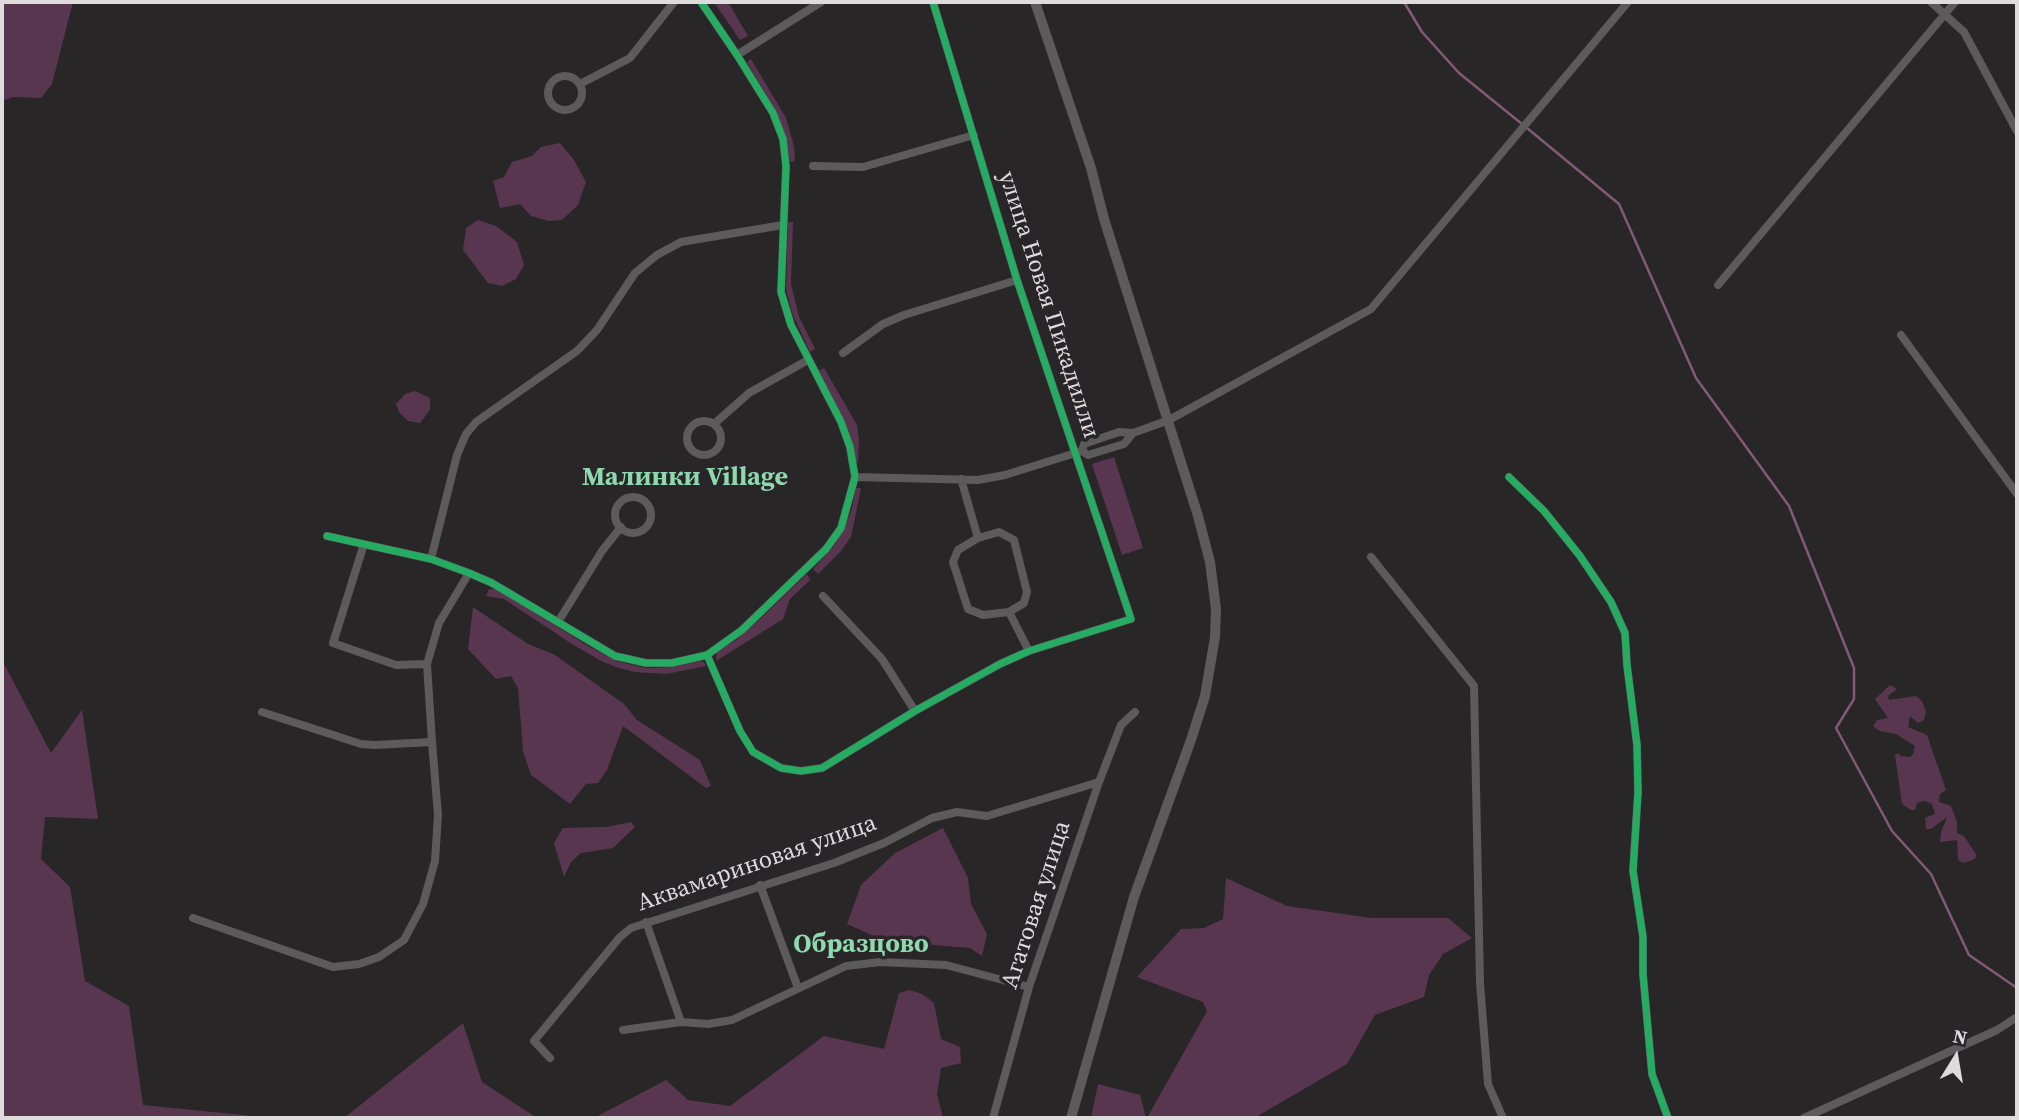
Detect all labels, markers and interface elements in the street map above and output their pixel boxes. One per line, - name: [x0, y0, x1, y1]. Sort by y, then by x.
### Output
- street label: улица Новая Пикадилли: [991, 168, 1105, 442]
- district label: Малинки Village: [582, 462, 788, 494]
- street label: Аквамариновая улица: [633, 809, 881, 919]
- street label: Агатовая улица: [996, 817, 1078, 993]
- district label: Образцово: [793, 929, 929, 961]
- north arrow: [1921, 1022, 1991, 1092]
- text: N: [1951, 1022, 1969, 1050]

